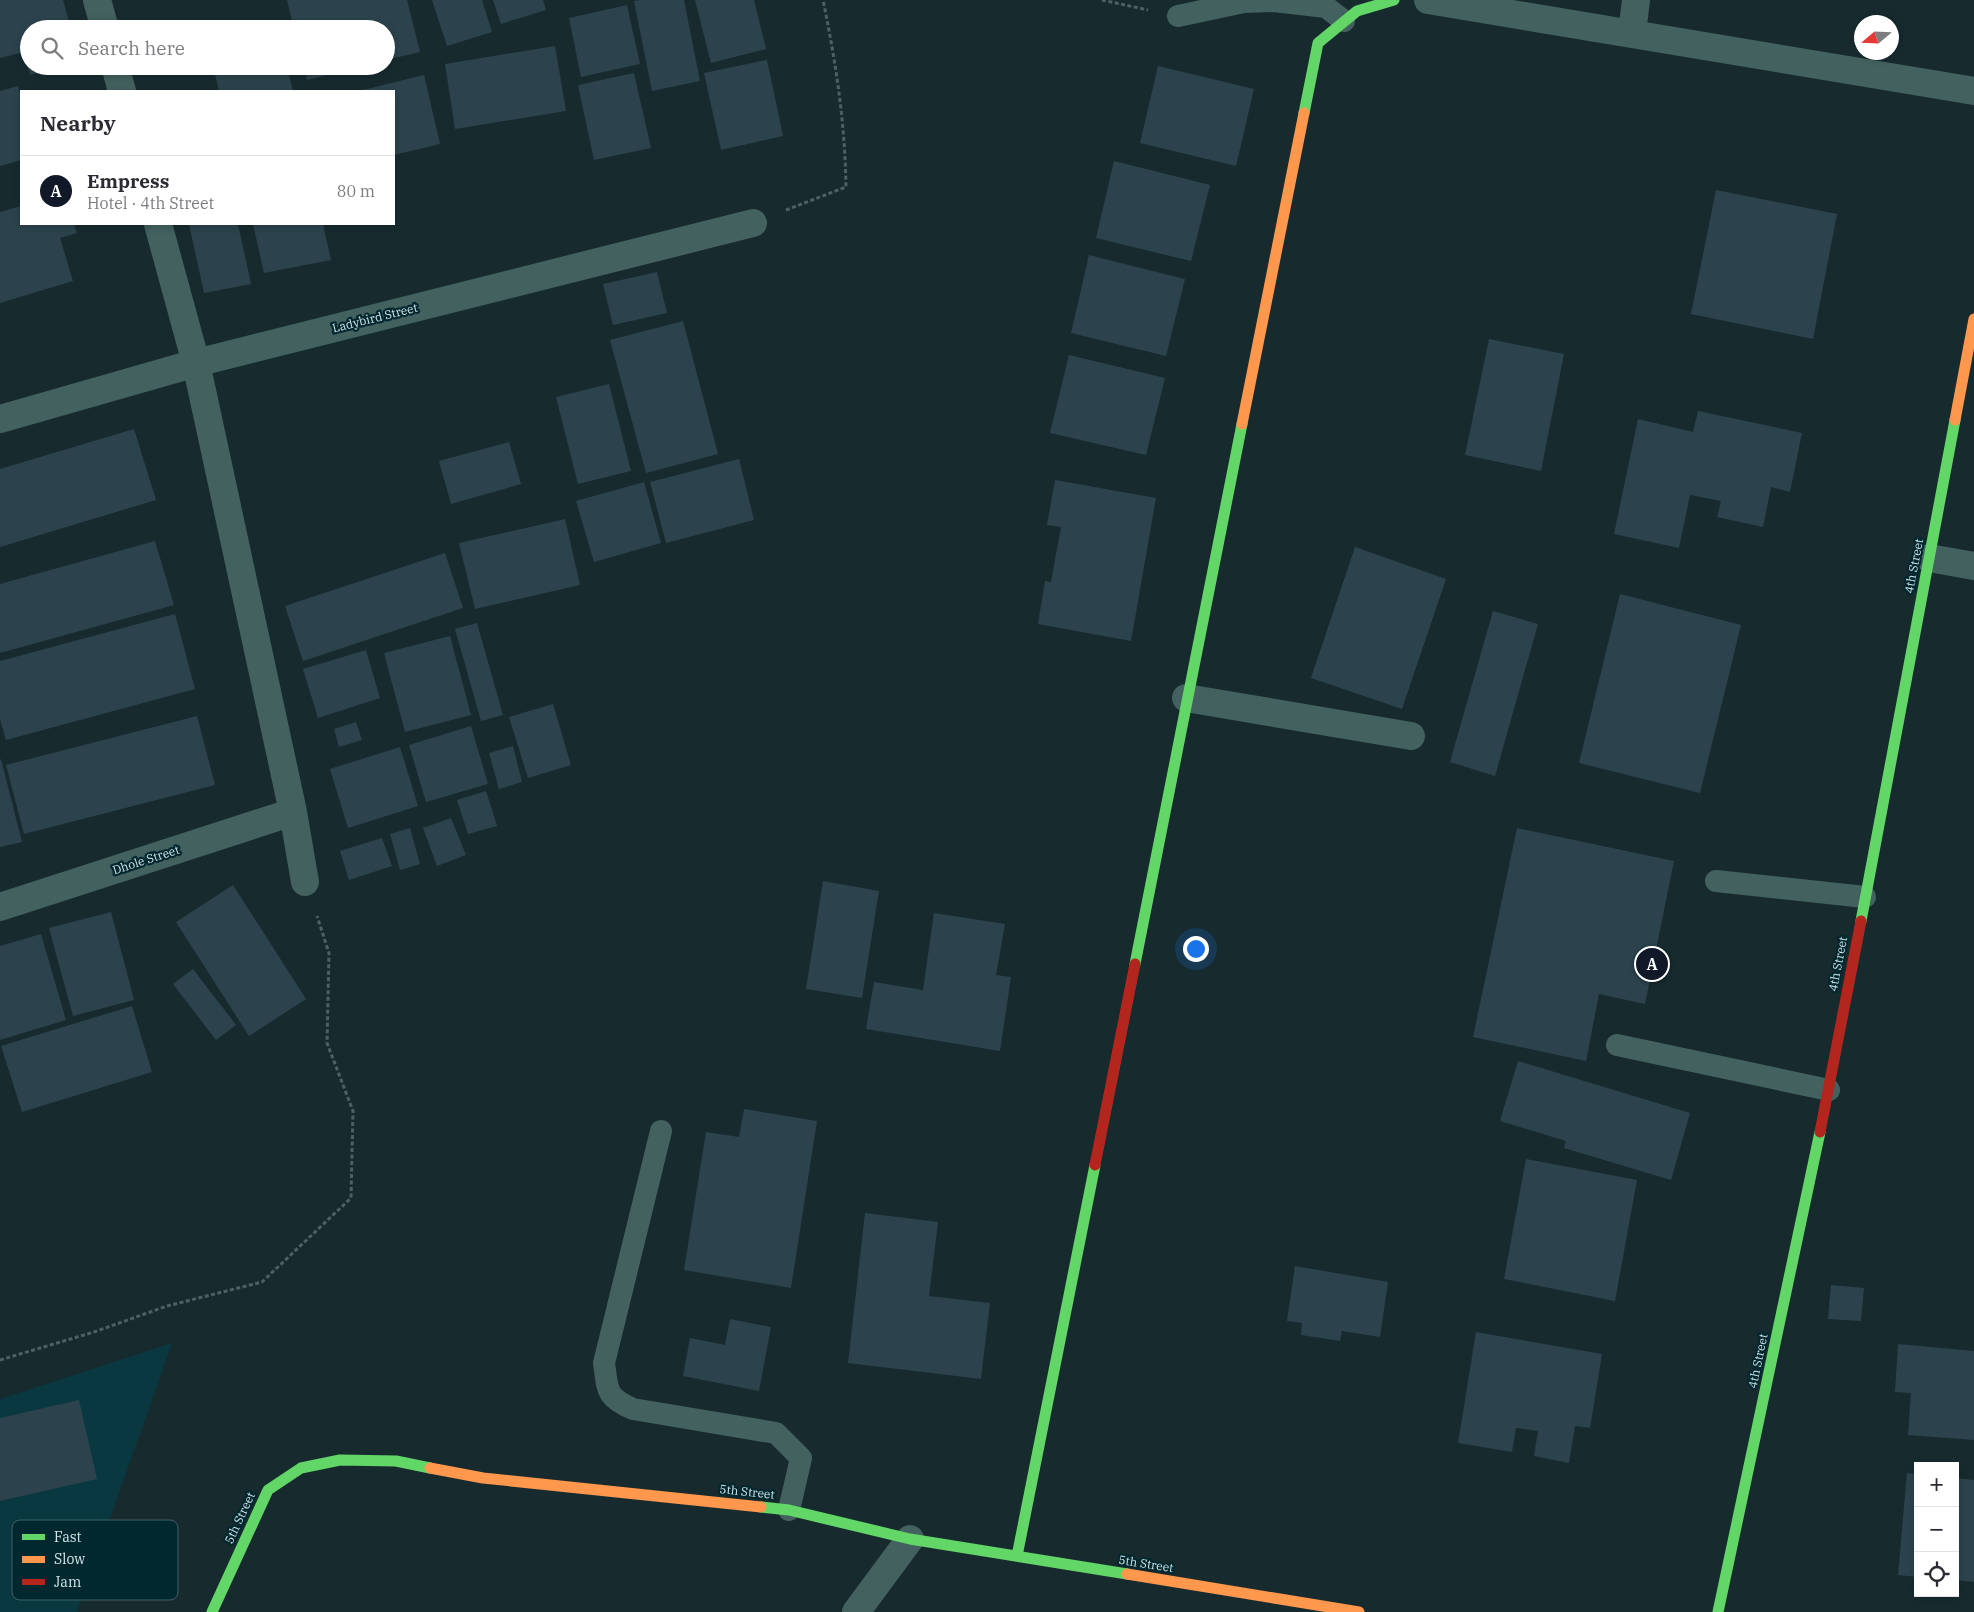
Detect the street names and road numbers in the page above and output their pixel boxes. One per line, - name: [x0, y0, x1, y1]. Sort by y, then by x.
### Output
- street label: Ladybird Street: [331, 300, 419, 335]
- street label: 4th Street: [1901, 537, 1926, 595]
- street label: Dhole Street: [111, 842, 181, 877]
- street label: 4th Street: [1825, 935, 1850, 993]
- street label: 4th Street: [1744, 1332, 1771, 1390]
- street label: 5th Street: [719, 1481, 775, 1502]
- street label: 5th Street: [221, 1490, 258, 1546]
- street label: 5th Street: [1118, 1552, 1175, 1575]

